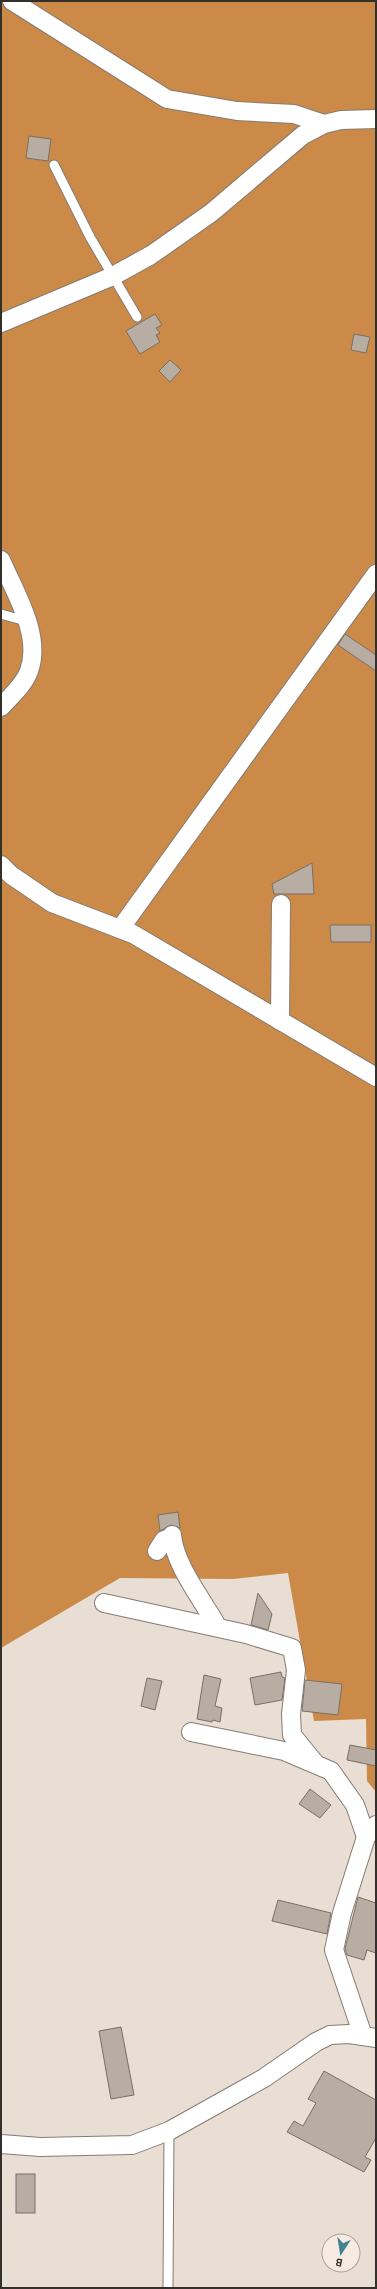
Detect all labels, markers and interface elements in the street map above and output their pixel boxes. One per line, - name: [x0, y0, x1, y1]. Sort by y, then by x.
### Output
- north arrow: [321, 2233, 361, 2273]
- text: B: [334, 2255, 344, 2270]

